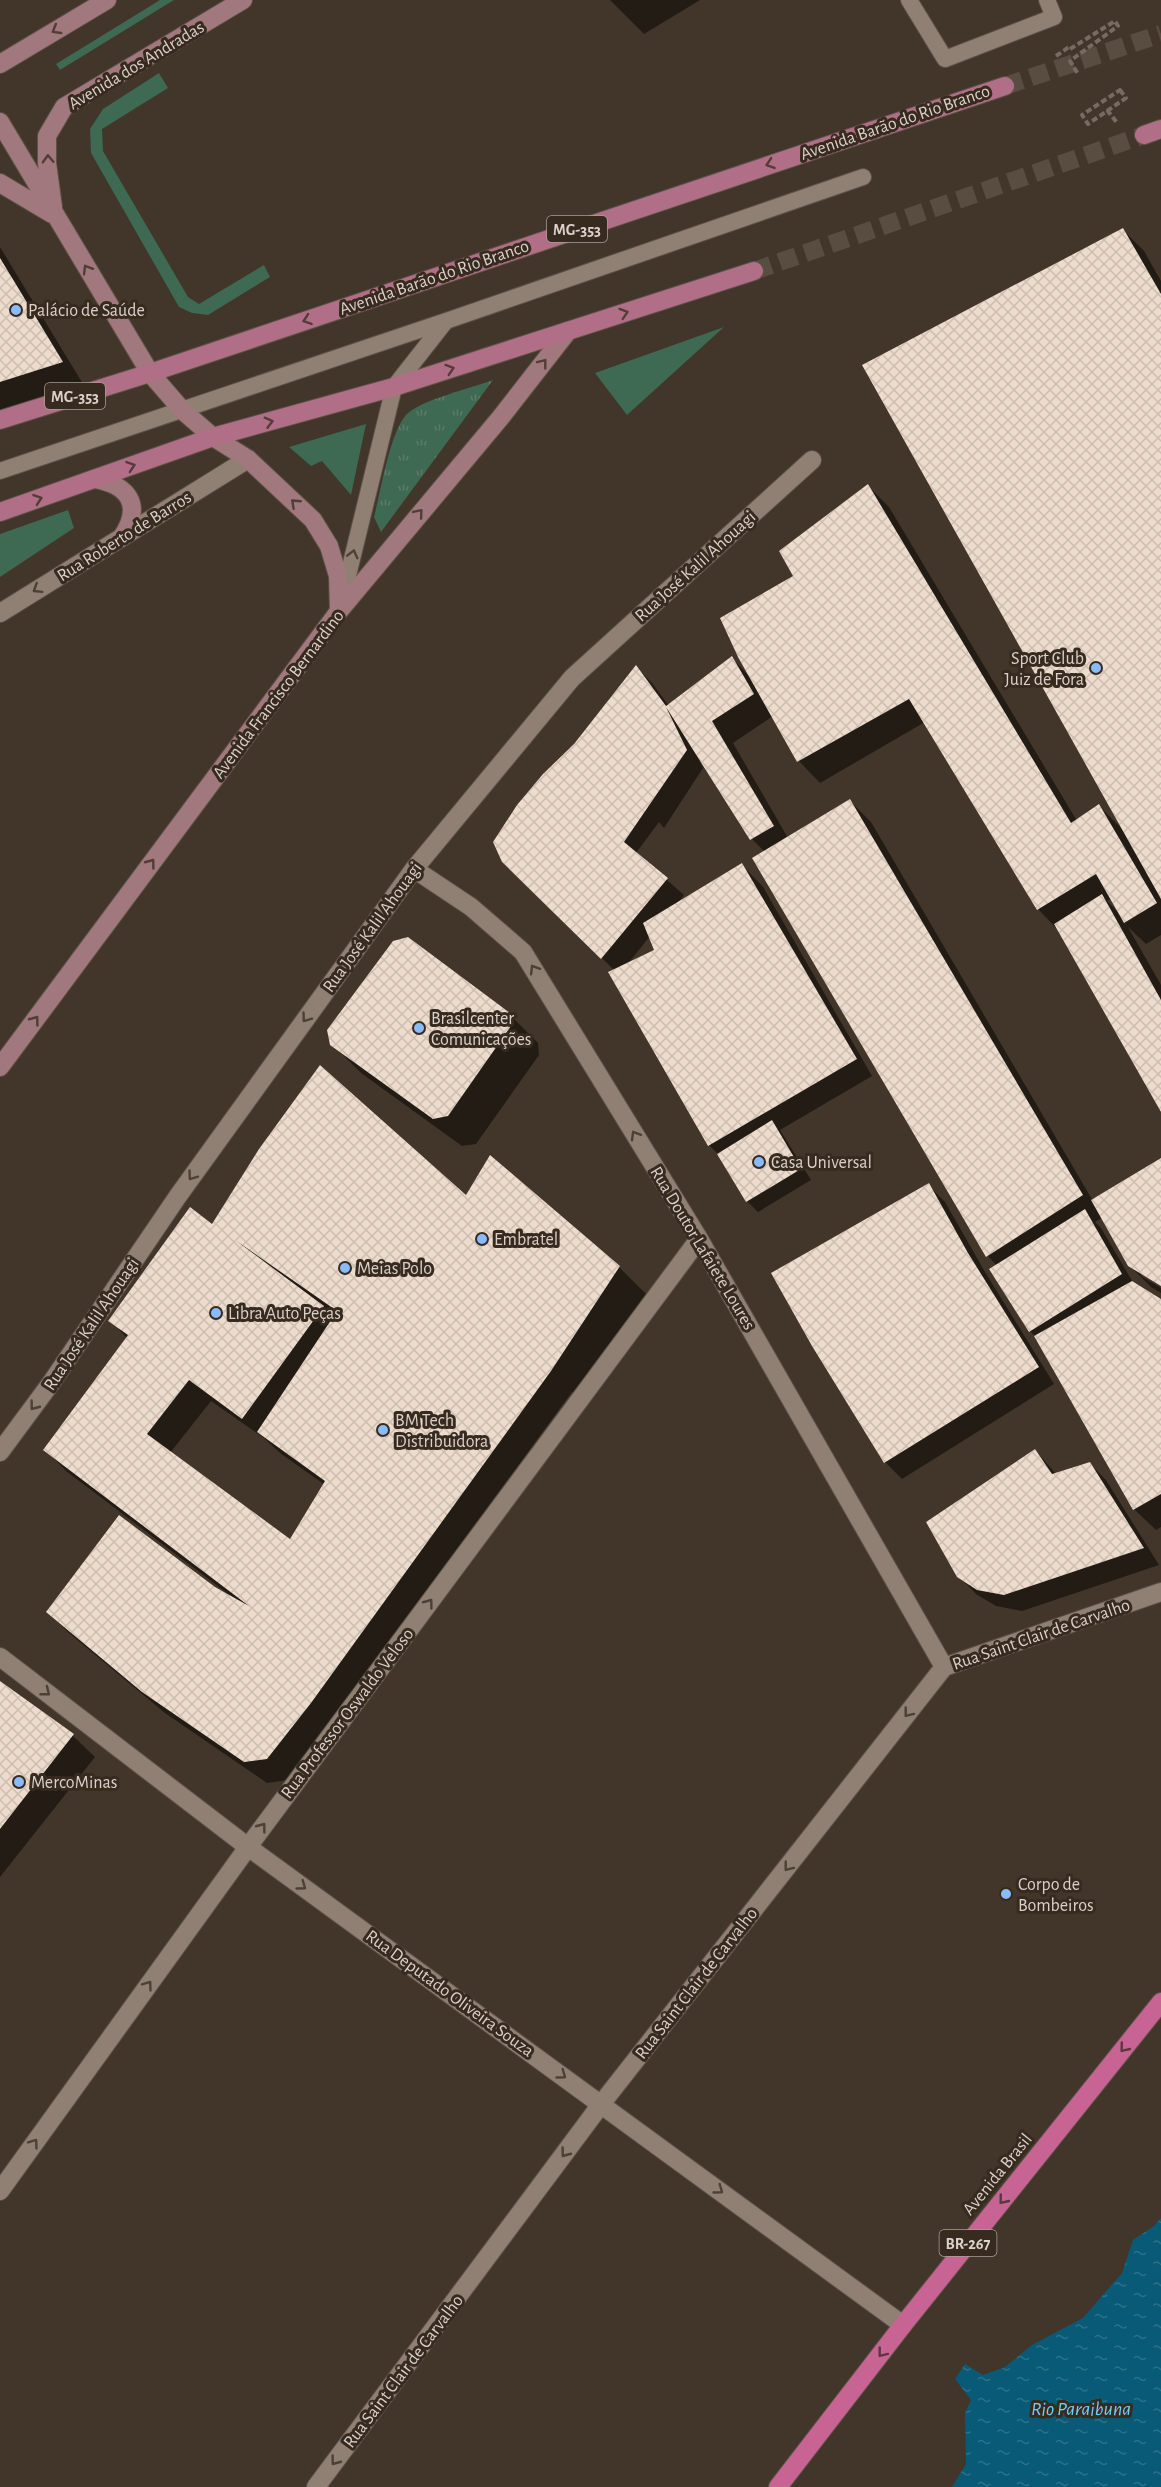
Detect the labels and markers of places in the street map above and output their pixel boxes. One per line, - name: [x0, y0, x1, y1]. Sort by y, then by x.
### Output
- place label: Palácio de Saúde: [28, 302, 145, 320]
- marker: Palácio de Saúde: [9, 303, 23, 317]
- place label: Sport Club Juiz de Fora: [1004, 650, 1084, 689]
- marker: Sport Club Juiz de Fora: [1089, 661, 1103, 675]
- place label: Brasilcenter Comunicações: [431, 1010, 531, 1049]
- marker: Brasilcenter Comunicações: [412, 1021, 426, 1035]
- place label: Casa Universal: [771, 1154, 872, 1172]
- marker: Casa Universal: [752, 1155, 766, 1169]
- place label: Embratel: [494, 1231, 558, 1249]
- marker: Embratel: [475, 1232, 489, 1246]
- place label: Meias Polo: [357, 1260, 432, 1278]
- marker: Meias Polo: [338, 1261, 352, 1275]
- place label: Libra Auto Peças: [228, 1305, 341, 1323]
- marker: Libra Auto Peças: [209, 1306, 223, 1320]
- place label: BM Tech Distribuidora: [395, 1412, 488, 1451]
- marker: BM Tech Distribuidora: [376, 1423, 390, 1437]
- place label: MercoMinas: [31, 1774, 118, 1792]
- marker: MercoMinas: [12, 1775, 26, 1789]
- place label: Corpo de Bombeiros: [1018, 1876, 1094, 1915]
- marker: Corpo de Bombeiros: [999, 1887, 1013, 1901]

